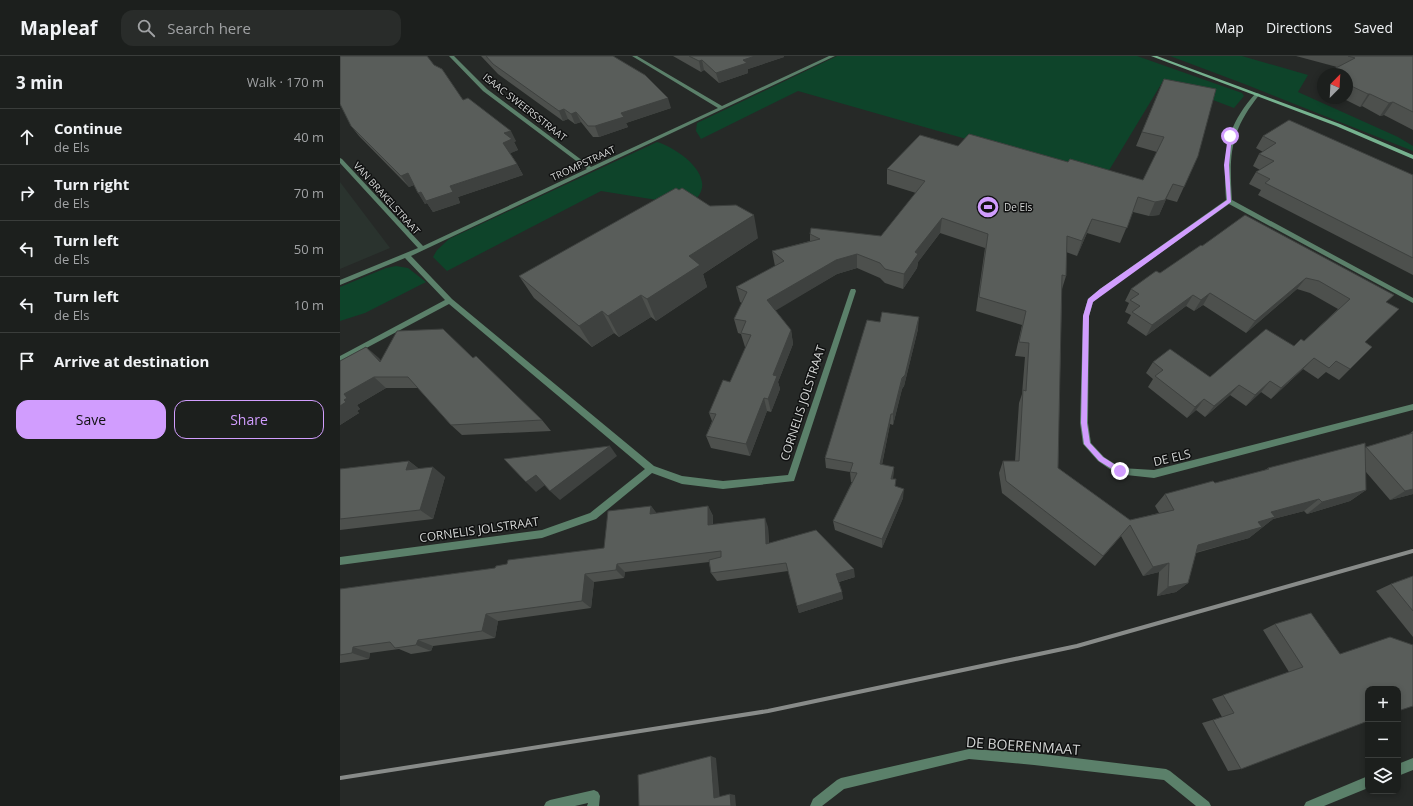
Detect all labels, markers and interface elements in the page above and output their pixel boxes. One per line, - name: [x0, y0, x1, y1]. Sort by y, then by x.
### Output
- search box: [121, 10, 401, 46]
- text: Mapleaf: [20, 15, 97, 41]
- icon: search: [135, 17, 157, 39]
- text: Search here: [167, 18, 251, 38]
- text: Map: [1215, 18, 1244, 37]
- text: Directions: [1266, 18, 1332, 37]
- text: Saved: [1354, 18, 1393, 37]
- north arrow: [1317, 68, 1353, 104]
- street label: ISAAC SWEERSSTRAAT: [480, 70, 570, 144]
- text: 3 min: [16, 71, 63, 94]
- text: Walk · 170 m: [247, 73, 324, 91]
- text: Continue: [54, 118, 122, 138]
- icon: ahead: [16, 126, 38, 148]
- route start: [1221, 127, 1239, 145]
- text: 40 m: [294, 128, 324, 146]
- text: de Els: [54, 138, 89, 156]
- street label: TROMPSTRAAT: [548, 142, 618, 184]
- street label: VAN BRAKELSTRAAT: [350, 159, 424, 238]
- text: Turn right: [54, 174, 129, 194]
- icon: right: [16, 182, 38, 204]
- text: 70 m: [294, 184, 324, 202]
- text: de Els: [54, 194, 89, 212]
- sports icon: De Els: [975, 194, 1001, 220]
- place label: De Els: [1004, 200, 1033, 214]
- text: Turn left: [54, 230, 119, 250]
- icon: left: [16, 238, 38, 260]
- text: 50 m: [294, 240, 324, 258]
- text: de Els: [54, 250, 89, 268]
- text: Turn left: [54, 286, 119, 306]
- icon: left: [16, 294, 38, 316]
- text: 10 m: [294, 296, 324, 314]
- text: de Els: [54, 306, 89, 324]
- street label: CORNELIS JOLSTRAAT: [776, 343, 829, 463]
- icon: arrive: [16, 350, 38, 372]
- text: Arrive at destination: [54, 351, 209, 371]
- button: Save: [16, 400, 166, 439]
- button: Share: [174, 400, 324, 439]
- street label: DE ELS: [1151, 445, 1192, 470]
- route end: [1111, 462, 1129, 480]
- street label: CORNELIS JOLSTRAAT: [418, 513, 540, 546]
- map controls: [1365, 686, 1401, 794]
- button: +: [1365, 686, 1401, 722]
- button: −: [1365, 722, 1401, 758]
- street label: DE BOERENMAAT: [965, 732, 1081, 759]
- button: layers: [1365, 758, 1401, 794]

